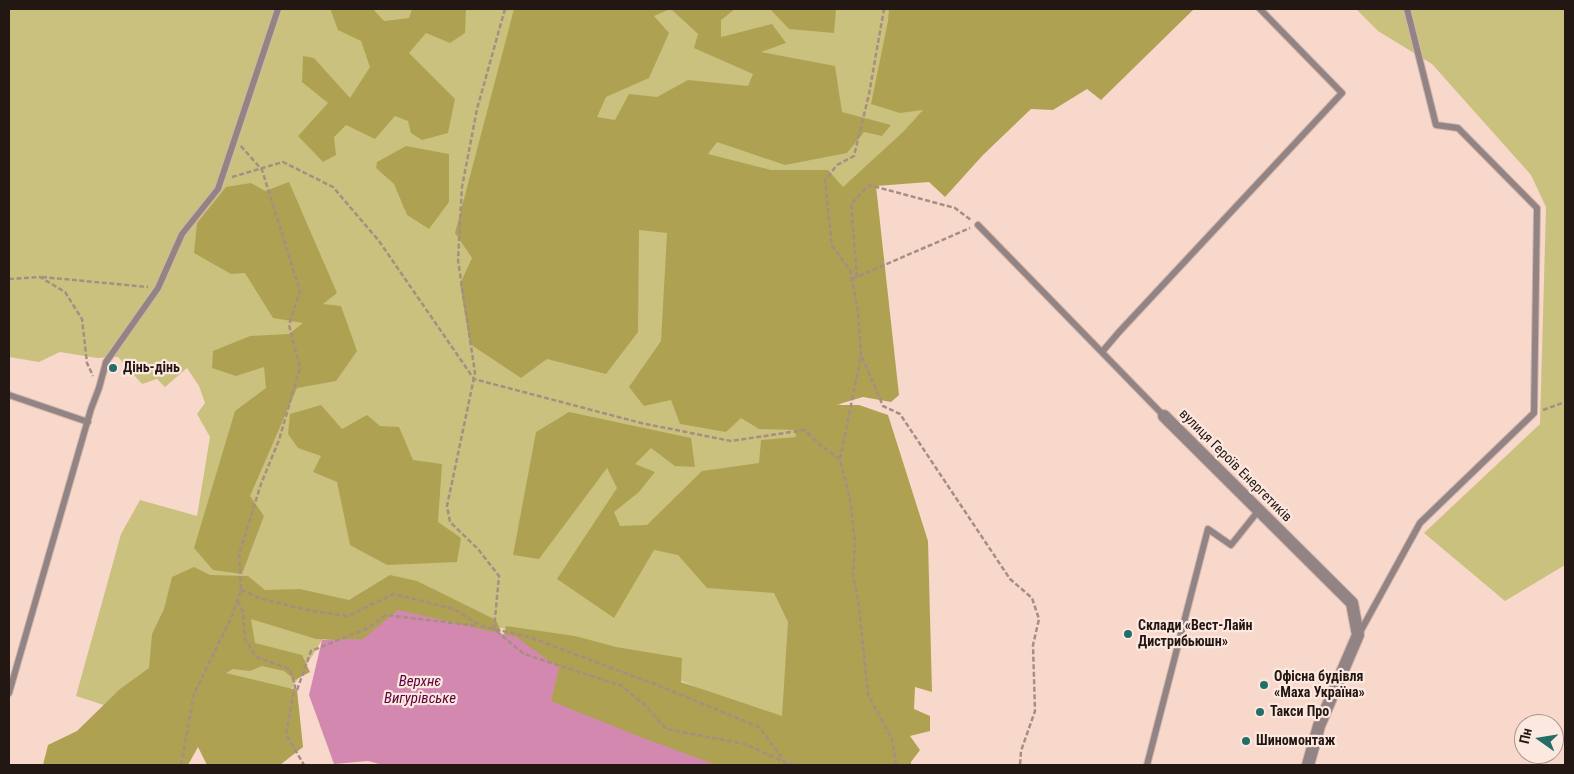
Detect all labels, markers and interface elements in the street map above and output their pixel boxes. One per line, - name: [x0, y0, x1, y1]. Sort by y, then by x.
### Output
- place label: Дінь-дінь: [123, 360, 180, 376]
- marker: Дінь-дінь: [107, 362, 119, 374]
- street label: вулиця Героїв Енергетиків: [1175, 406, 1295, 526]
- place label: Склади «Вест-Лайн Дистрибьюшн»: [1138, 618, 1252, 650]
- marker: Склади «Вест-Лайн Дистрибьюшн»: [1122, 628, 1134, 640]
- place label: Офісна будівля «Маха Україна»: [1274, 669, 1365, 702]
- water label: Верхнє Вигурівське: [384, 673, 456, 708]
- marker: Офісна будівля «Маха Україна»: [1258, 679, 1270, 691]
- place label: Такси Про: [1270, 704, 1329, 720]
- marker: Такси Про: [1254, 706, 1266, 718]
- north arrow: [1514, 714, 1564, 764]
- text: Пн: [1516, 726, 1535, 745]
- place label: Шиномонтаж: [1256, 733, 1335, 749]
- marker: Шиномонтаж: [1240, 735, 1252, 747]

